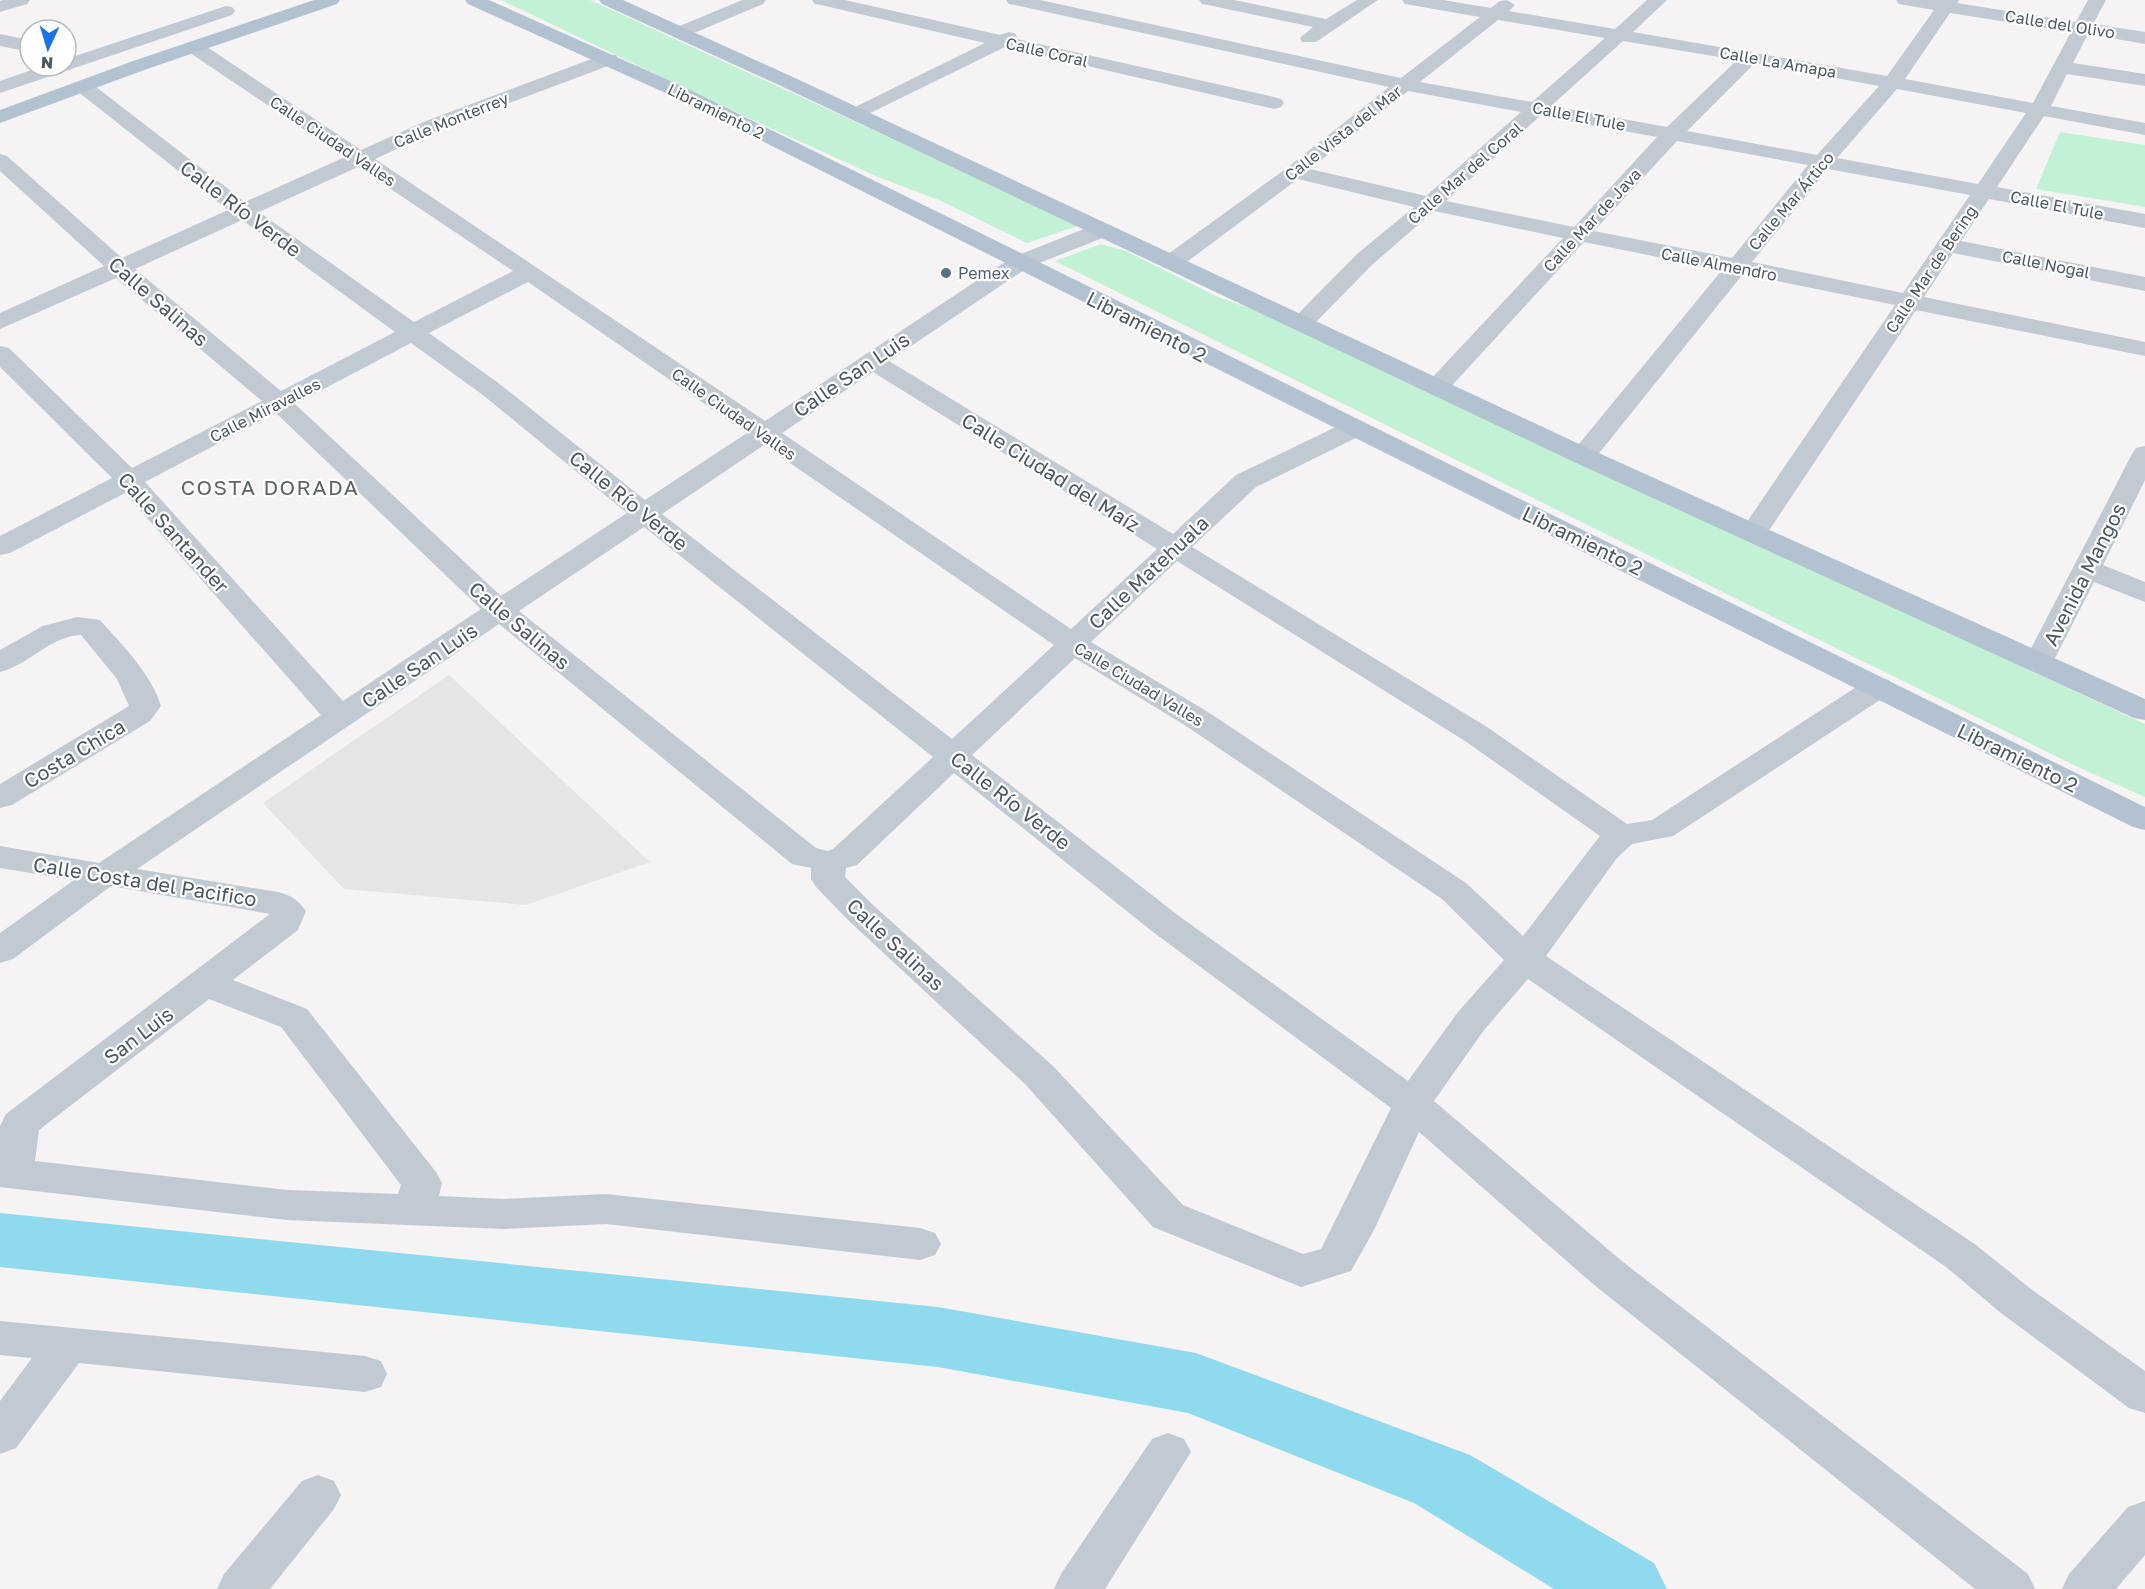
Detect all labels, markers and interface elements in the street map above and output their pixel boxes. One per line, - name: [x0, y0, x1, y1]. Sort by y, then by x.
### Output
- street label: Calle del Olivo: [2004, 5, 2116, 43]
- north arrow: [18, 18, 78, 78]
- street label: Calle Coral: [1004, 33, 1090, 71]
- street label: Calle La Amapa: [1718, 42, 1838, 82]
- text: N: [40, 53, 54, 73]
- street label: Libramiento 2: [664, 79, 768, 143]
- street label: Calle Vista del Mar: [1280, 81, 1406, 185]
- street label: Calle Monterrey: [391, 88, 511, 152]
- street label: Calle Ciudad Valles: [266, 91, 400, 191]
- street label: Calle El Tule: [1531, 97, 1627, 135]
- street label: Calle Mar del Coral: [1404, 118, 1526, 228]
- street label: Calle Mar Ártico: [1744, 148, 1838, 254]
- street label: Calle Río Verde: [176, 155, 306, 261]
- street label: Calle Mar de Java: [1539, 164, 1645, 276]
- street label: Calle El Tule: [2009, 186, 2105, 224]
- street label: Calle Mar de Bering: [1881, 201, 1981, 337]
- street label: Calle Almendro: [1659, 243, 1779, 285]
- street label: Calle Nogal: [2000, 246, 2092, 282]
- street label: Calle Salinas: [104, 251, 214, 351]
- place label: Pemex: [958, 263, 1010, 283]
- marker: Pemex: [939, 266, 953, 280]
- street label: Libramiento 2: [1083, 285, 1211, 367]
- street label: Calle San Luis: [789, 326, 913, 422]
- street label: Calle Ciudad Valles: [668, 364, 800, 464]
- street label: Calle Miravalles: [206, 374, 324, 446]
- street label: Calle Ciudad del Maíz: [958, 407, 1144, 537]
- street label: Calle Río Verde: [565, 445, 693, 555]
- street label: Calle Santander: [114, 467, 234, 597]
- district label: COSTA DORADA: [181, 474, 359, 500]
- street label: Avenida Mangos: [2038, 499, 2130, 649]
- street label: Libramiento 2: [1519, 500, 1647, 580]
- street label: Calle Matehuala: [1083, 510, 1213, 634]
- street label: Calle Salinas: [465, 576, 575, 674]
- street label: Calle San Luis: [357, 617, 481, 713]
- street label: Calle Ciudad Valles: [1071, 637, 1207, 731]
- street label: Costa Chica: [19, 713, 129, 793]
- street label: Libramiento 2: [1954, 717, 2082, 797]
- street label: Calle Río Verde: [946, 746, 1076, 854]
- street label: Calle Costa del Pacifico: [32, 851, 258, 911]
- street label: Calle Salinas: [842, 893, 950, 995]
- street label: San Luis: [99, 1001, 177, 1069]

